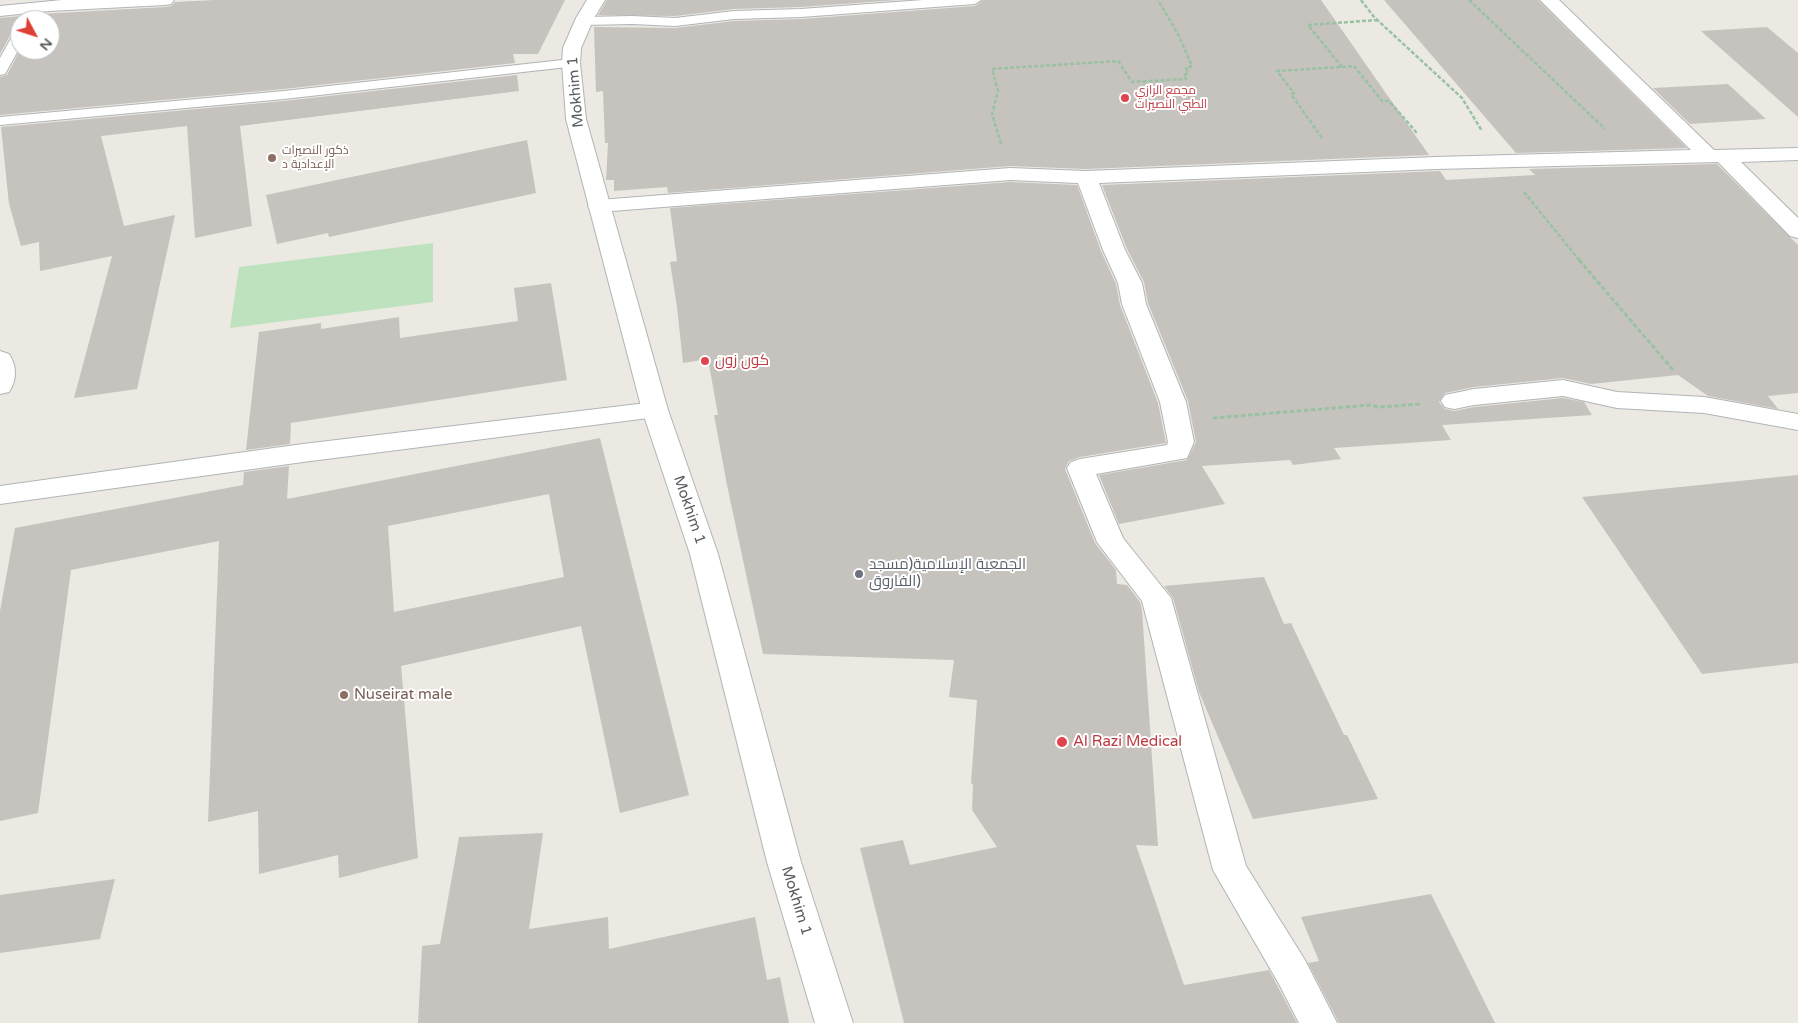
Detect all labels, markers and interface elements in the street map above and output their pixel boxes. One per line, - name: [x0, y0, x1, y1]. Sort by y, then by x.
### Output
- north arrow: [10, 10, 60, 60]
- text: N: [36, 35, 56, 54]
- street label: Mokhim 1: [564, 56, 588, 128]
- place label: مجمع الرازي الطبي النصيرات: [1135, 84, 1207, 112]
- marker: مجمع الرازي الطبي النصيرات: [1119, 92, 1131, 104]
- place label: ذكور النصيرات الإعدادية د: [282, 144, 349, 172]
- marker: ذكور النصيرات الإعدادية د: [266, 152, 278, 164]
- place label: كون زون: [715, 352, 769, 370]
- marker: كون زون: [699, 355, 711, 367]
- street label: Mokhim 1: [669, 473, 709, 547]
- place label: الجمعية الإسلامية(مسجد الفاروق): [869, 556, 1026, 591]
- marker: الجمعية الإسلامية(مسجد الفاروق): [853, 568, 865, 580]
- place label: Nuseirat male: [354, 686, 452, 704]
- marker: Nuseirat male: [338, 689, 350, 701]
- place label: Al Razi Medical: [1073, 733, 1182, 751]
- marker: Al Razi Medical: [1055, 735, 1069, 749]
- street label: Mokhim 1: [777, 864, 815, 938]

